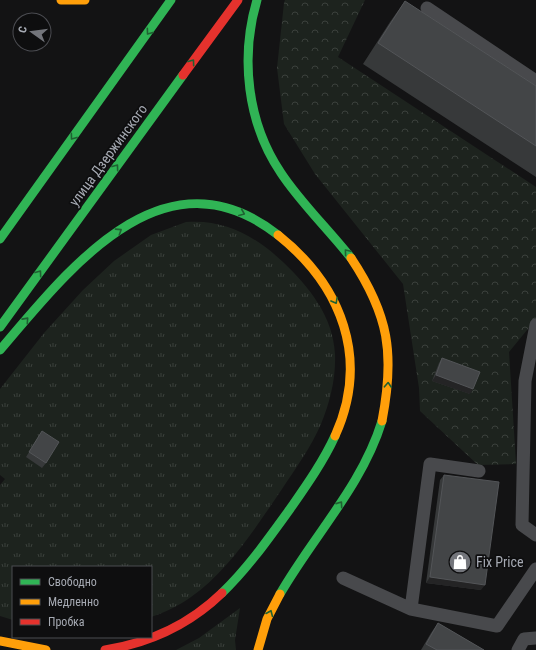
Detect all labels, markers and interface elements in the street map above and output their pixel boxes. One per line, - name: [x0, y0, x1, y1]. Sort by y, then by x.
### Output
- north arrow: [12, 12, 52, 52]
- text: С: [16, 25, 30, 34]
- one-way arrow: [146, 27, 153, 34]
- one-way arrow: [188, 60, 195, 67]
- street label: улица Дзержинского: [66, 101, 150, 209]
- one-way arrow: [71, 133, 78, 140]
- one-way arrow: [111, 165, 118, 172]
- one-way arrow: [238, 209, 245, 217]
- one-way arrow: [115, 228, 122, 236]
- one-way arrow: [344, 249, 351, 256]
- one-way arrow: [35, 270, 42, 277]
- one-way arrow: [331, 296, 338, 304]
- one-way arrow: [21, 318, 28, 325]
- one-way arrow: [384, 382, 393, 388]
- one-way arrow: [335, 501, 343, 508]
- shop icon: Fix Price: [447, 549, 473, 575]
- place label: Fix Price: [476, 554, 524, 570]
- legend: [12, 566, 152, 638]
- text: Свободно: [48, 575, 97, 589]
- text: Медленно: [48, 595, 99, 609]
- one-way arrow: [265, 610, 273, 618]
- text: Пробка: [48, 615, 85, 629]

